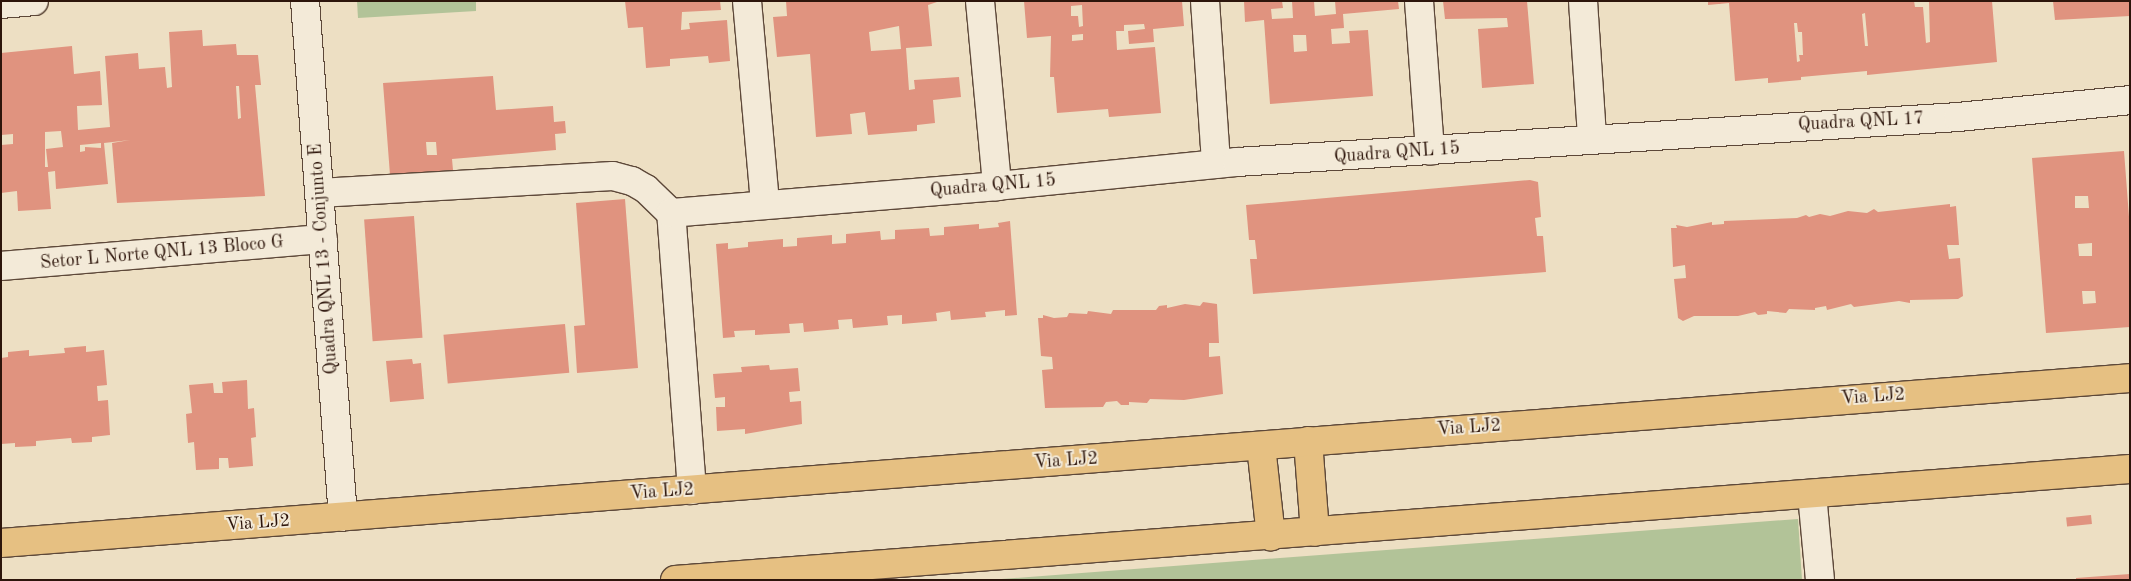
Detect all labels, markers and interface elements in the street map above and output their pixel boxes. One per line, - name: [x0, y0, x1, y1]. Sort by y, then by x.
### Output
- street label: Quadra QNL 17: [1797, 108, 1925, 136]
- street label: Quadra QNL 15: [1333, 138, 1461, 168]
- street label: Quadra QNL 13 - Conjunto E: [305, 143, 343, 375]
- street label: Quadra QNL 15: [929, 170, 1057, 202]
- street label: Setor L Norte QNL 13 Bloco G: [39, 232, 285, 274]
- street label: Via LJ2: [1840, 384, 1906, 410]
- street label: Via LJ2: [1436, 415, 1502, 441]
- street label: Via LJ2: [1033, 448, 1099, 474]
- street label: Via LJ2: [629, 479, 695, 505]
- street label: Via LJ2: [225, 510, 291, 536]

